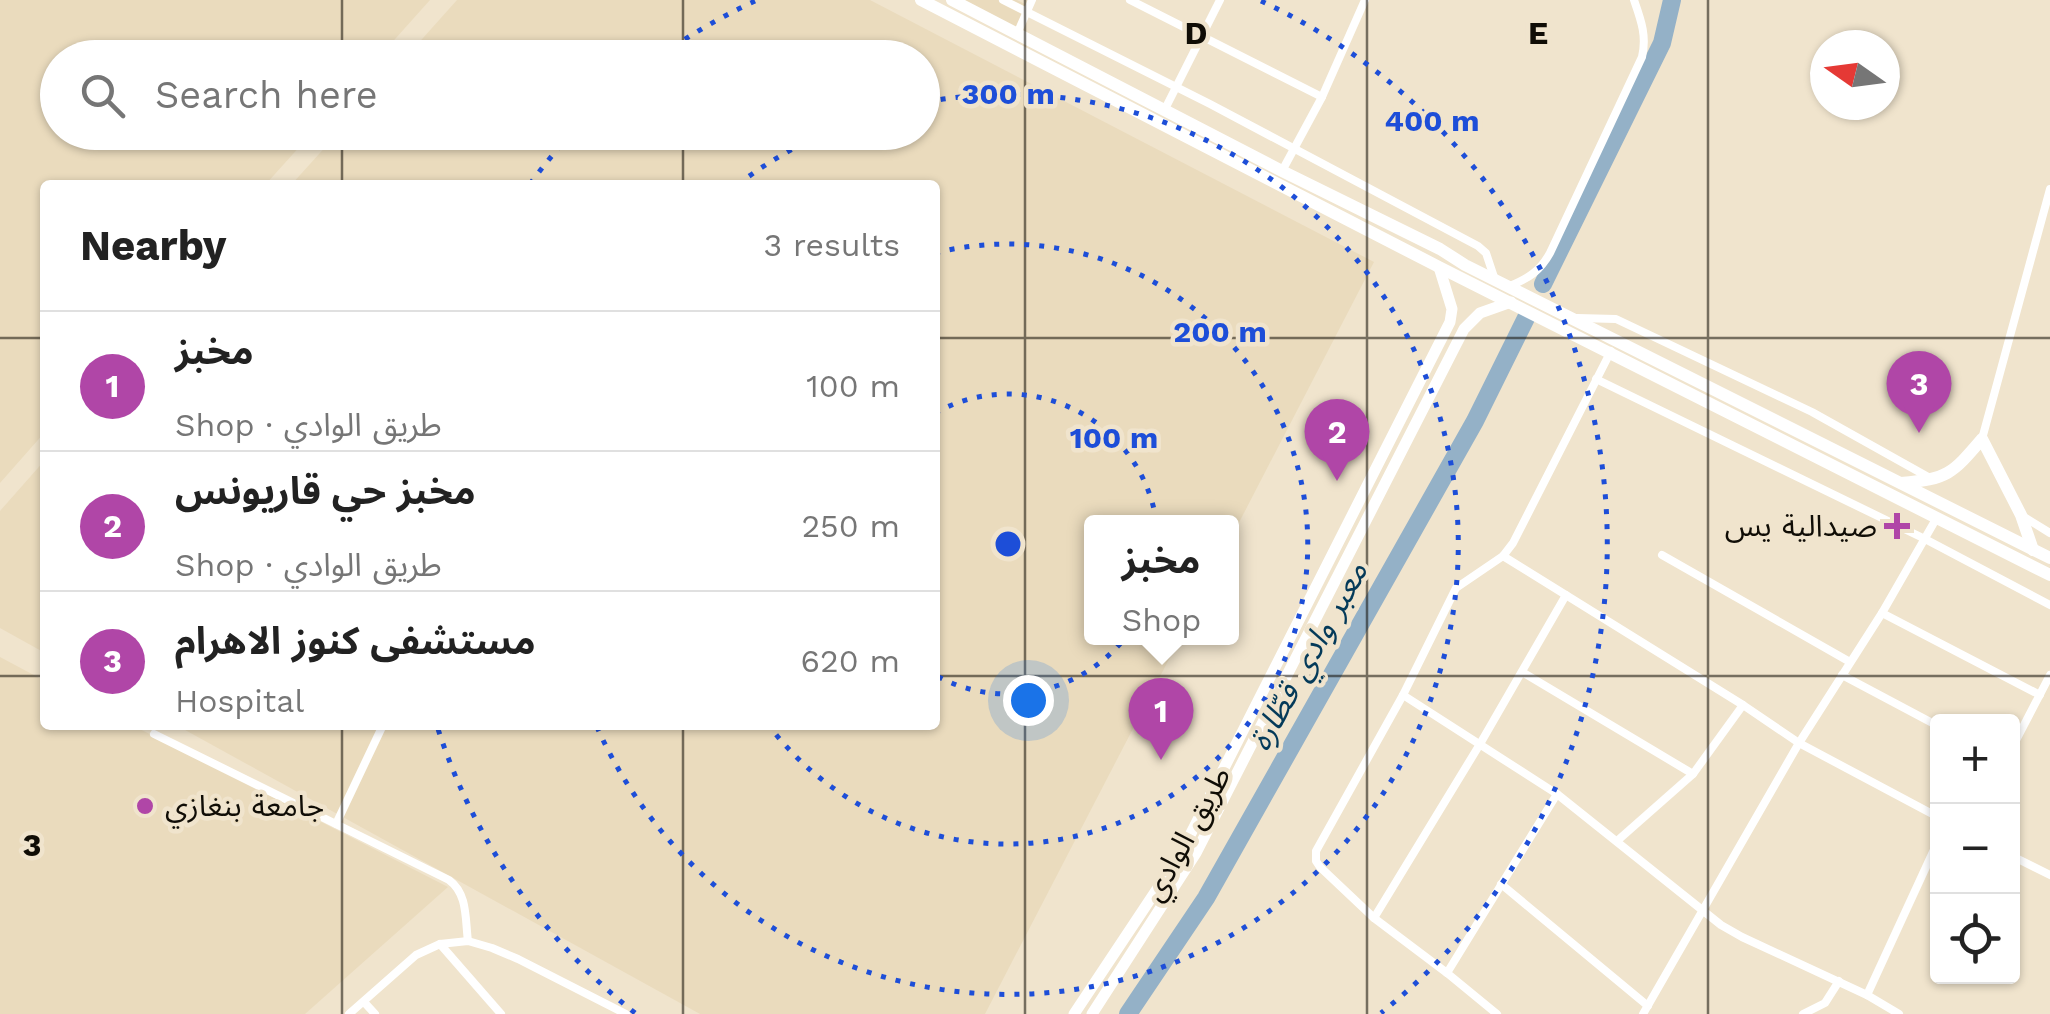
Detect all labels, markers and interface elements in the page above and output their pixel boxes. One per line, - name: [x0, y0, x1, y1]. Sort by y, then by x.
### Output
- text: D: [1185, 14, 1207, 52]
- text: E: [1528, 14, 1548, 52]
- north arrow: [1810, 30, 1900, 120]
- search box: [40, 40, 940, 150]
- icon: search: [75, 68, 130, 123]
- text: Search here: [155, 73, 378, 117]
- text: 300 m: [961, 76, 1055, 111]
- text: 400 m: [1385, 103, 1479, 138]
- text: Nearby: [80, 221, 227, 270]
- text: 3 results: [763, 226, 900, 264]
- text: 200 m: [1173, 314, 1267, 349]
- text: مخبز: [175, 329, 254, 373]
- pin: 3: [1886, 350, 1952, 433]
- text: 1: [106, 367, 119, 405]
- text: 100 m: [806, 367, 900, 405]
- pin: 2: [1304, 398, 1370, 481]
- text: Shop · طريق الوادي: [175, 406, 442, 444]
- text: 100 m: [1070, 420, 1158, 455]
- text: مخبز حي قاريونس: [175, 469, 476, 513]
- text: 2: [103, 507, 122, 545]
- text: 250 m: [801, 507, 900, 545]
- place label: صيدالية يس: [1725, 508, 1877, 543]
- popup: [1084, 515, 1239, 645]
- marker: صيدالية يس: [1886, 515, 1908, 537]
- centre of rings: [990, 526, 1026, 562]
- text: مخبز: [1122, 538, 1200, 582]
- text: Shop · طريق الوادي: [175, 546, 442, 584]
- water label: معبر وادي قطّارة: [1241, 555, 1381, 760]
- text: Shop: [1122, 601, 1201, 639]
- text: مستشفى كنوز الاهرام: [175, 619, 536, 663]
- text: 3: [103, 642, 122, 680]
- text: 620 m: [801, 642, 900, 680]
- your location: [1003, 675, 1054, 726]
- pin: 1: [1128, 678, 1194, 760]
- text: Hospital: [175, 682, 304, 720]
- map controls: [1930, 714, 2020, 984]
- button: +: [1930, 714, 2020, 804]
- street label: طريق الوادي: [1135, 761, 1243, 910]
- place label: جامعة بنغازي: [165, 788, 324, 829]
- marker: جامعة بنغازي: [134, 795, 156, 817]
- button: −: [1930, 804, 2020, 894]
- text: 3: [23, 826, 41, 864]
- button: locate: [1930, 894, 2020, 984]

